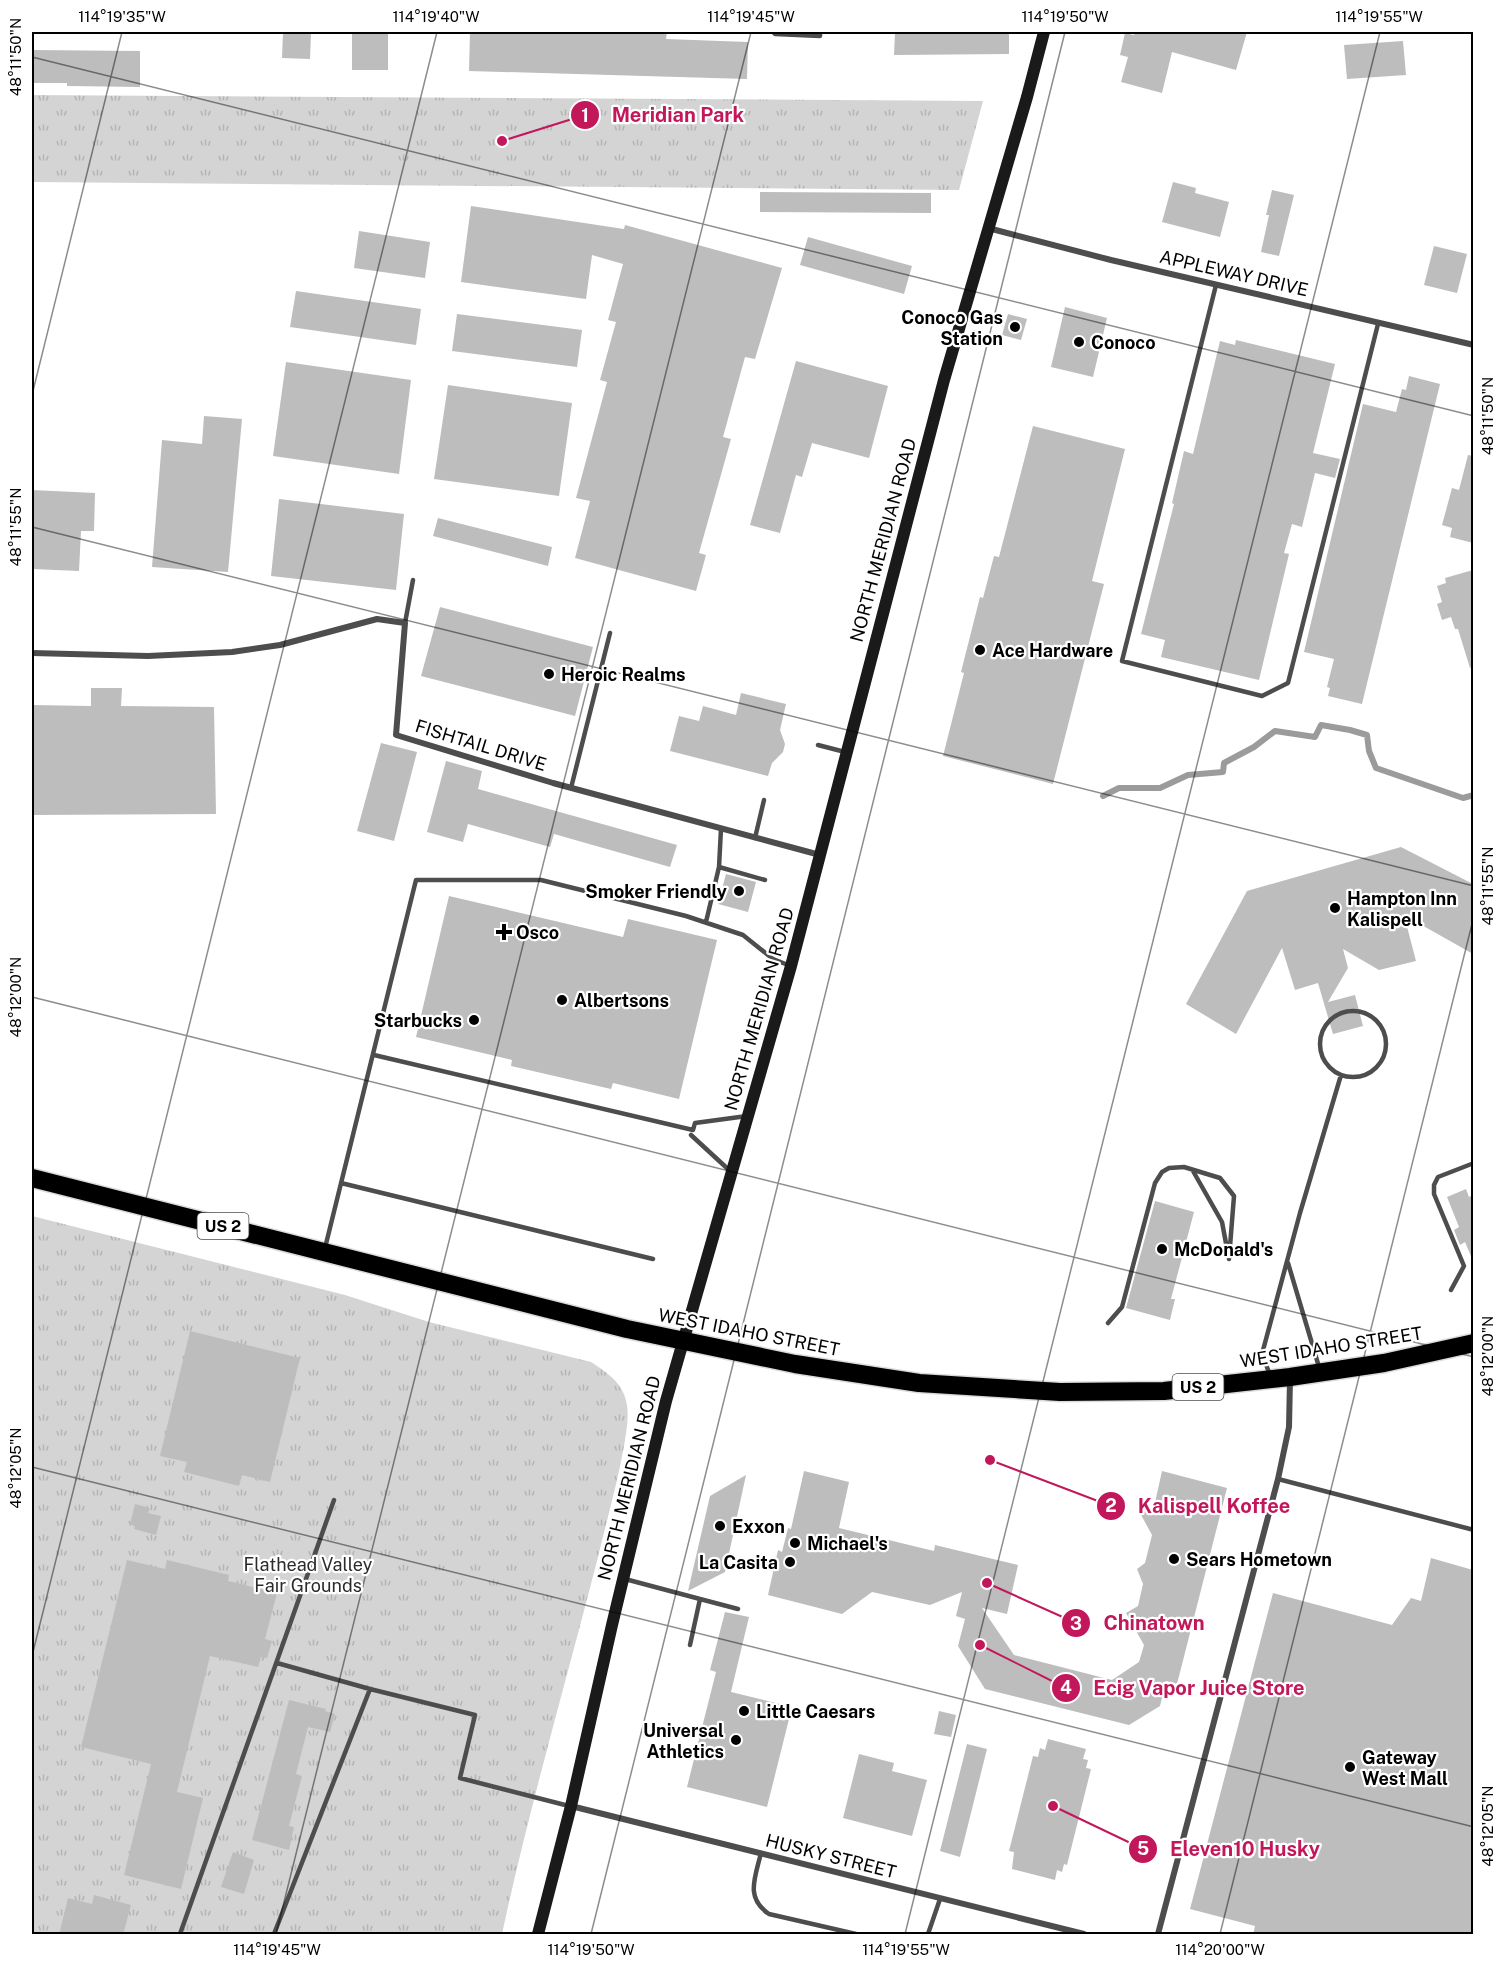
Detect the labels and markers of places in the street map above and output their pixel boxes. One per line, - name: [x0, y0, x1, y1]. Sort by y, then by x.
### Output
- callout: Meridian Park: [570, 96, 756, 134]
- place label: Conoco Gas Station: [901, 307, 1003, 349]
- marker: Conoco Gas Station: [1008, 320, 1022, 334]
- place label: Conoco: [1091, 332, 1156, 353]
- marker: Conoco: [1072, 335, 1086, 349]
- place label: Ace Hardware: [992, 640, 1113, 661]
- marker: Ace Hardware: [973, 643, 987, 657]
- place label: Heroic Realms: [561, 664, 685, 685]
- marker: Heroic Realms: [542, 667, 556, 681]
- place label: Smoker Friendly: [585, 881, 727, 902]
- marker: Smoker Friendly: [732, 884, 746, 898]
- place label: Hampton Inn Kalispell: [1347, 888, 1457, 930]
- marker: Hampton Inn Kalispell: [1328, 901, 1342, 915]
- place label: Osco: [516, 922, 559, 943]
- marker: Osco: [497, 925, 511, 939]
- place label: Albertsons: [574, 990, 669, 1011]
- marker: Albertsons: [555, 993, 569, 1007]
- place label: Starbucks: [374, 1010, 462, 1031]
- marker: Starbucks: [467, 1013, 481, 1027]
- place label: McDonald's: [1174, 1239, 1273, 1260]
- marker: McDonald's: [1155, 1242, 1169, 1256]
- callout: Kalispell Koffee: [1096, 1487, 1302, 1525]
- place label: Exxon: [732, 1516, 785, 1537]
- marker: Exxon: [713, 1519, 727, 1533]
- place label: Michael's: [807, 1533, 888, 1554]
- marker: Michael's: [788, 1536, 802, 1550]
- place label: Sears Hometown: [1186, 1549, 1332, 1570]
- place label: La Casita: [699, 1552, 778, 1573]
- marker: Sears Hometown: [1167, 1552, 1181, 1566]
- marker: La Casita: [783, 1555, 797, 1569]
- callout: Chinatown: [1061, 1604, 1216, 1642]
- callout: Ecig Vapor Juice Store: [1051, 1669, 1317, 1707]
- place label: Little Caesars: [756, 1701, 875, 1722]
- marker: Little Caesars: [737, 1704, 751, 1718]
- place label: Universal Athletics: [643, 1720, 724, 1762]
- marker: Universal Athletics: [729, 1733, 743, 1747]
- place label: Gateway West Mall: [1362, 1747, 1448, 1789]
- marker: Gateway West Mall: [1343, 1760, 1357, 1774]
- callout: Eleven10 Husky: [1128, 1830, 1332, 1868]

